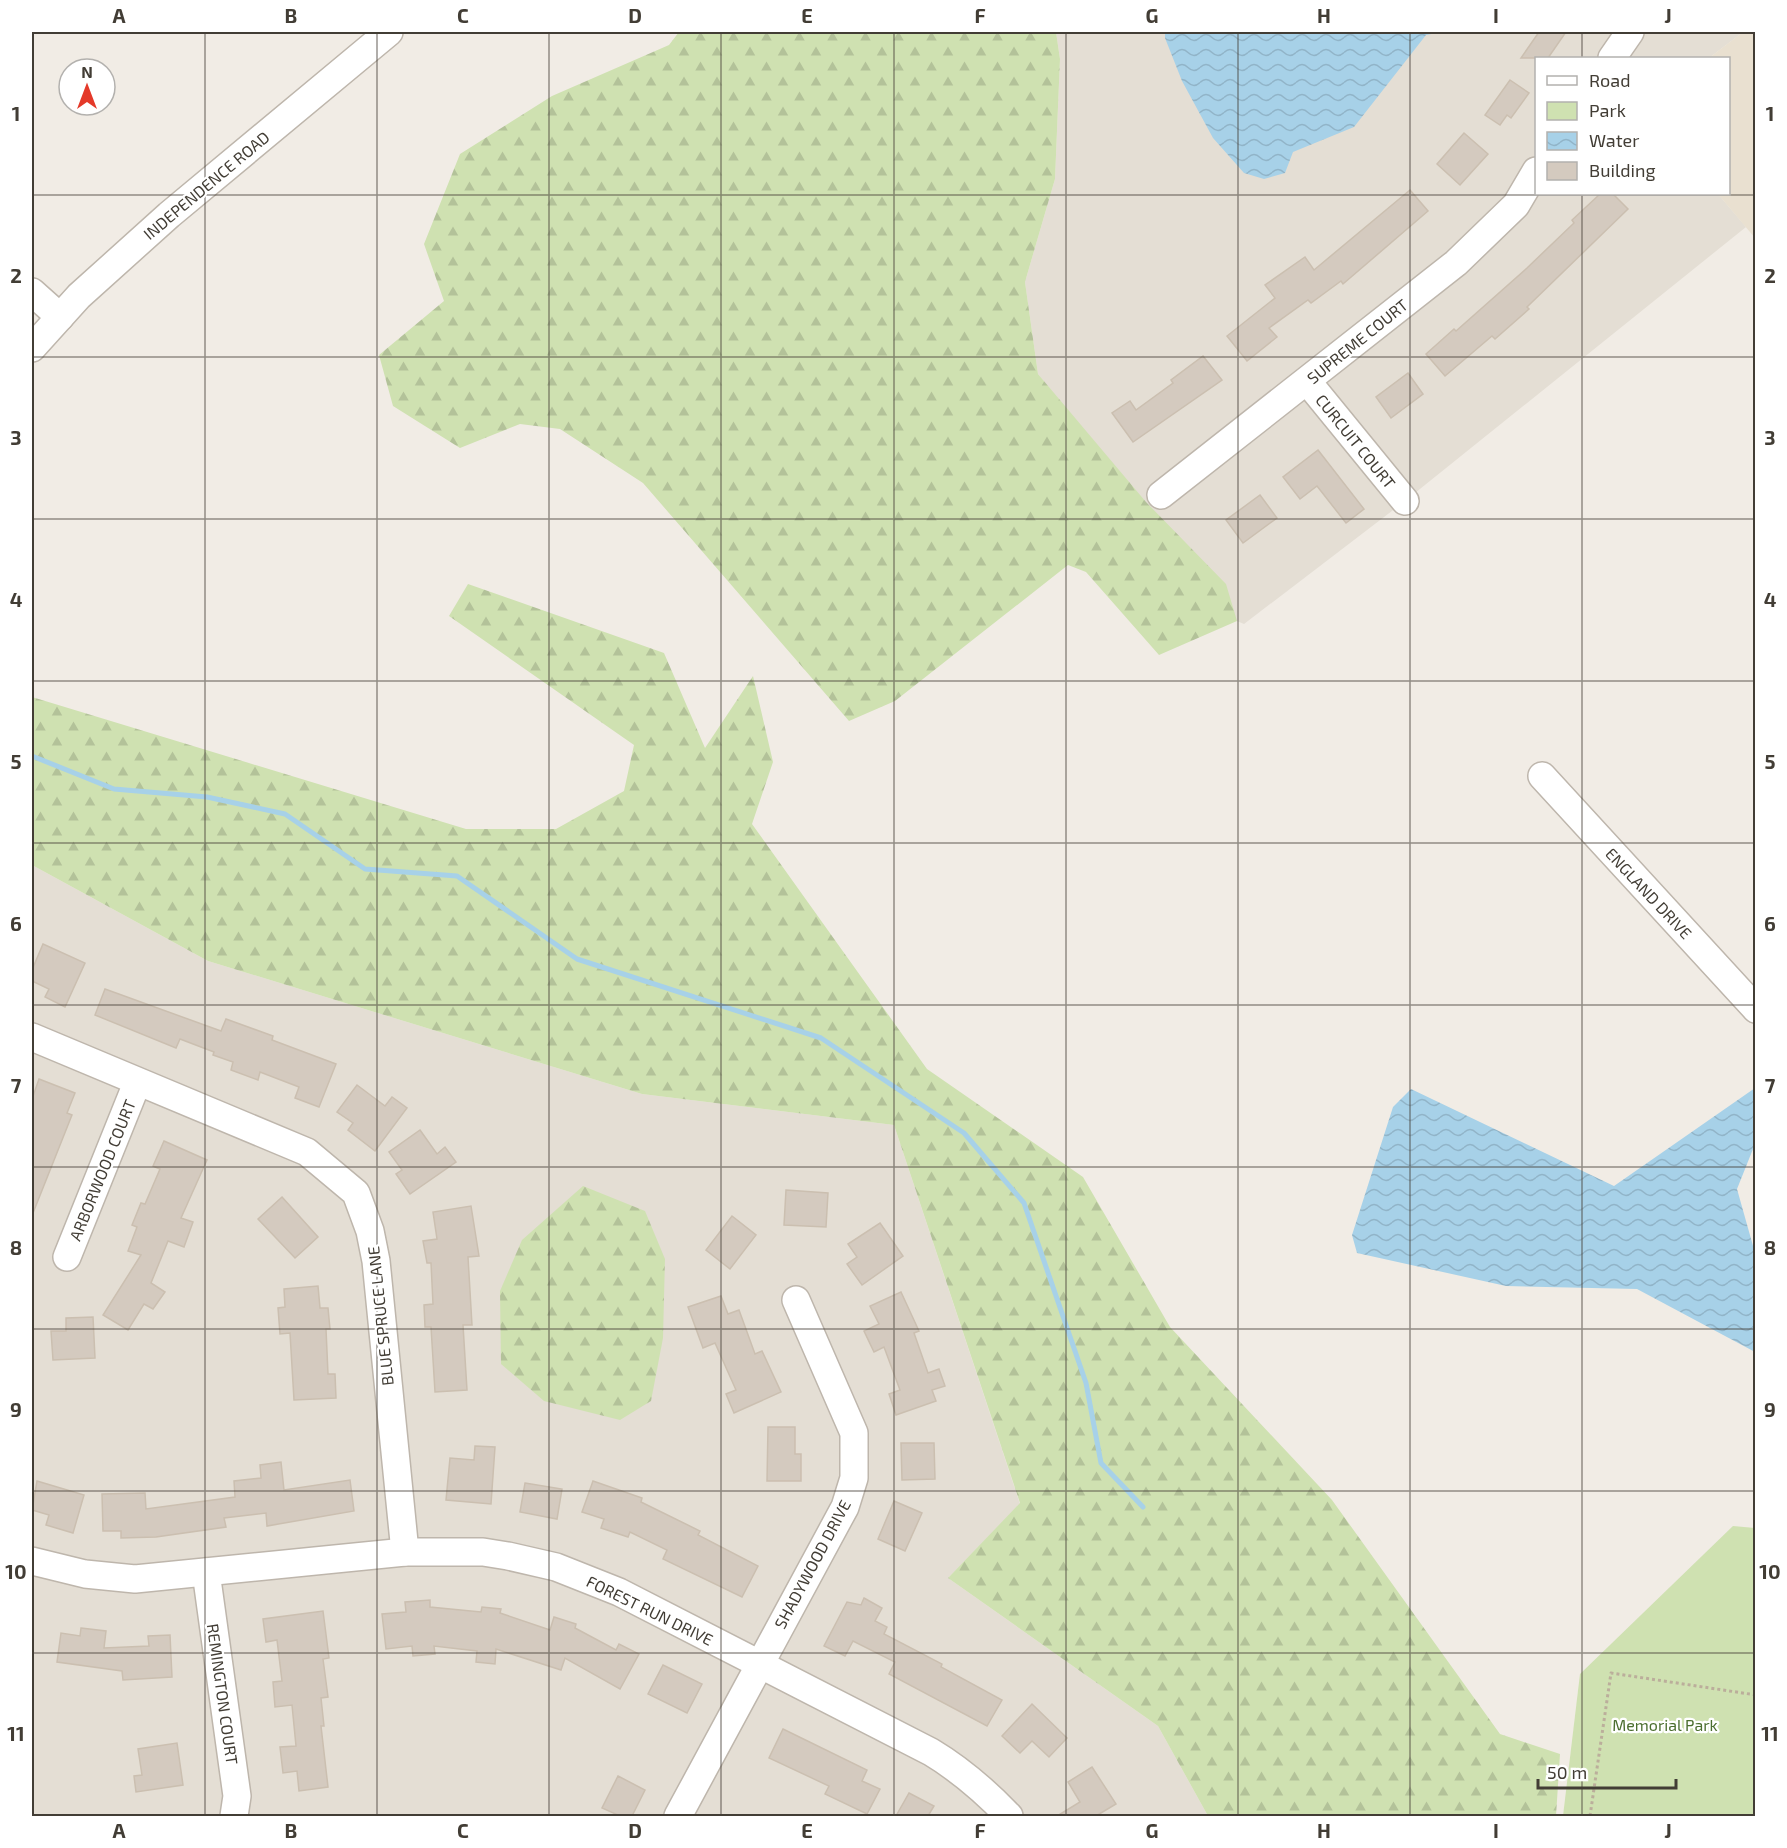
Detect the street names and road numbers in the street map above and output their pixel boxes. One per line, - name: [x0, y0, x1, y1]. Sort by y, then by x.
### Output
- street label: INDEPENDENCE ROAD: [139, 127, 273, 243]
- street label: SUPREME COURT: [1303, 295, 1411, 387]
- street label: CURCUIT COURT: [1312, 390, 1400, 492]
- street label: ENGLAND DRIVE: [1602, 844, 1696, 942]
- street label: ARBORWOOD COURT: [65, 1097, 139, 1243]
- street label: BLUE SPRUCE LANE: [363, 1245, 397, 1387]
- street label: SHADYWOOD DRIVE: [770, 1496, 854, 1632]
- street label: FOREST RUN DRIVE: [584, 1571, 716, 1649]
- street label: REMINGTON COURT: [204, 1622, 242, 1766]

